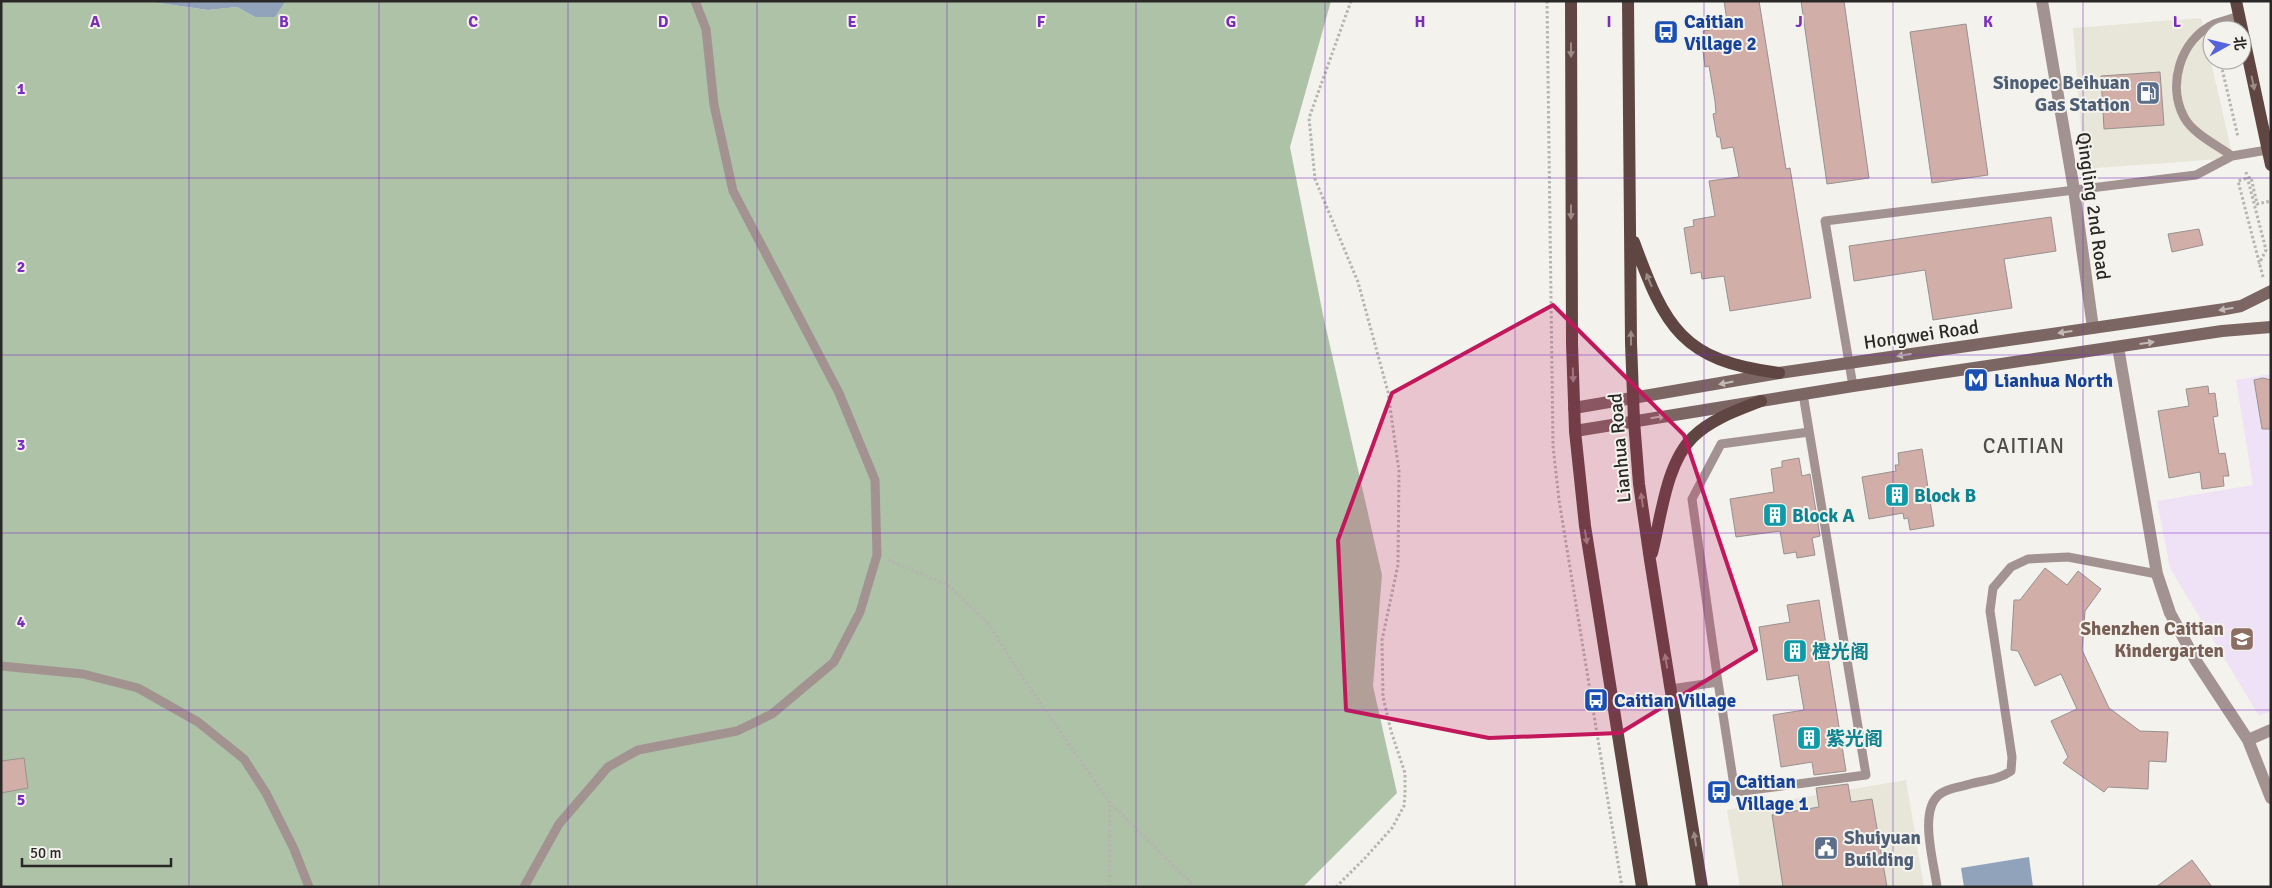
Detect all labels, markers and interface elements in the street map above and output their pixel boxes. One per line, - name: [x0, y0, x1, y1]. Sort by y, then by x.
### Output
- place label: Caitian Village 2: [1684, 10, 1757, 56]
- text: A: [90, 12, 101, 32]
- text: B: [279, 12, 289, 32]
- text: C: [468, 12, 478, 32]
- text: D: [658, 12, 669, 32]
- text: E: [847, 12, 857, 32]
- text: F: [1037, 12, 1046, 32]
- text: G: [1226, 12, 1236, 32]
- text: H: [1415, 12, 1425, 32]
- text: I: [1606, 12, 1612, 32]
- text: J: [1795, 12, 1803, 32]
- text: K: [1983, 12, 1993, 32]
- text: L: [2173, 12, 2182, 32]
- bus stop icon: Caitian Village 2: [1653, 19, 1679, 45]
- north arrow: [2202, 20, 2252, 70]
- text: 北: [2230, 35, 2249, 51]
- one-way arrow: [1567, 42, 1575, 58]
- place label: Sinopec Beihuan Gas Station: [1993, 71, 2130, 117]
- one-way arrow: [2249, 76, 2257, 91]
- text: 1: [17, 79, 26, 99]
- fuel station icon: Sinopec Beihuan Gas Station: [2135, 80, 2161, 106]
- street label: Qingling 2nd Road: [2071, 131, 2115, 281]
- one-way arrow: [1567, 205, 1575, 221]
- text: 2: [17, 257, 25, 277]
- one-way arrow: [1644, 273, 1652, 287]
- one-way arrow: [2218, 306, 2234, 314]
- street label: Hongwei Road: [1862, 315, 1980, 355]
- one-way arrow: [2057, 328, 2073, 336]
- one-way arrow: [1627, 330, 1635, 346]
- one-way arrow: [2140, 338, 2156, 346]
- one-way arrow: [1896, 351, 1912, 359]
- one-way arrow: [1569, 367, 1577, 383]
- metro station icon: Lianhua North: [1963, 367, 1989, 393]
- place label: Lianhua North: [1994, 369, 2113, 393]
- one-way arrow: [1718, 380, 1734, 388]
- street label: Lianhua Road: [1603, 392, 1637, 504]
- one-way arrow: [1650, 413, 1666, 421]
- district label: CAITIAN: [1983, 433, 2065, 459]
- text: 3: [17, 435, 25, 455]
- building icon: Block B: [1884, 482, 1910, 508]
- place label: Block B: [1914, 484, 1976, 508]
- one-way arrow: [1637, 492, 1645, 508]
- building icon: Block A: [1762, 502, 1788, 528]
- place label: Block A: [1792, 504, 1855, 528]
- one-way arrow: [1583, 529, 1591, 545]
- text: 4: [17, 612, 26, 632]
- place label: Shenzhen Caitian Kindergarten: [2081, 617, 2224, 663]
- school or university icon: Shenzhen Caitian Kindergarten: [2229, 626, 2255, 652]
- building icon: 橙光阁: [1782, 638, 1808, 664]
- place label: 橙光阁: [1812, 640, 1869, 664]
- one-way arrow: [1662, 653, 1670, 669]
- bus stop icon: Caitian Village: [1583, 687, 1609, 713]
- place label: Caitian Village: [1614, 689, 1736, 713]
- building icon: 紫光阁: [1796, 725, 1822, 751]
- place label: 紫光阁: [1826, 727, 1883, 751]
- place label: Caitian Village 1: [1736, 770, 1809, 816]
- bus stop icon: Caitian Village 1: [1706, 779, 1732, 805]
- text: 5: [17, 790, 25, 810]
- place label: Shuiyuan Building: [1844, 826, 1921, 872]
- one-way arrow: [1690, 830, 1698, 846]
- public building icon: Shuiyuan Building: [1813, 835, 1839, 861]
- scale bar: [22, 836, 171, 868]
- text: 50 m: [30, 844, 61, 862]

